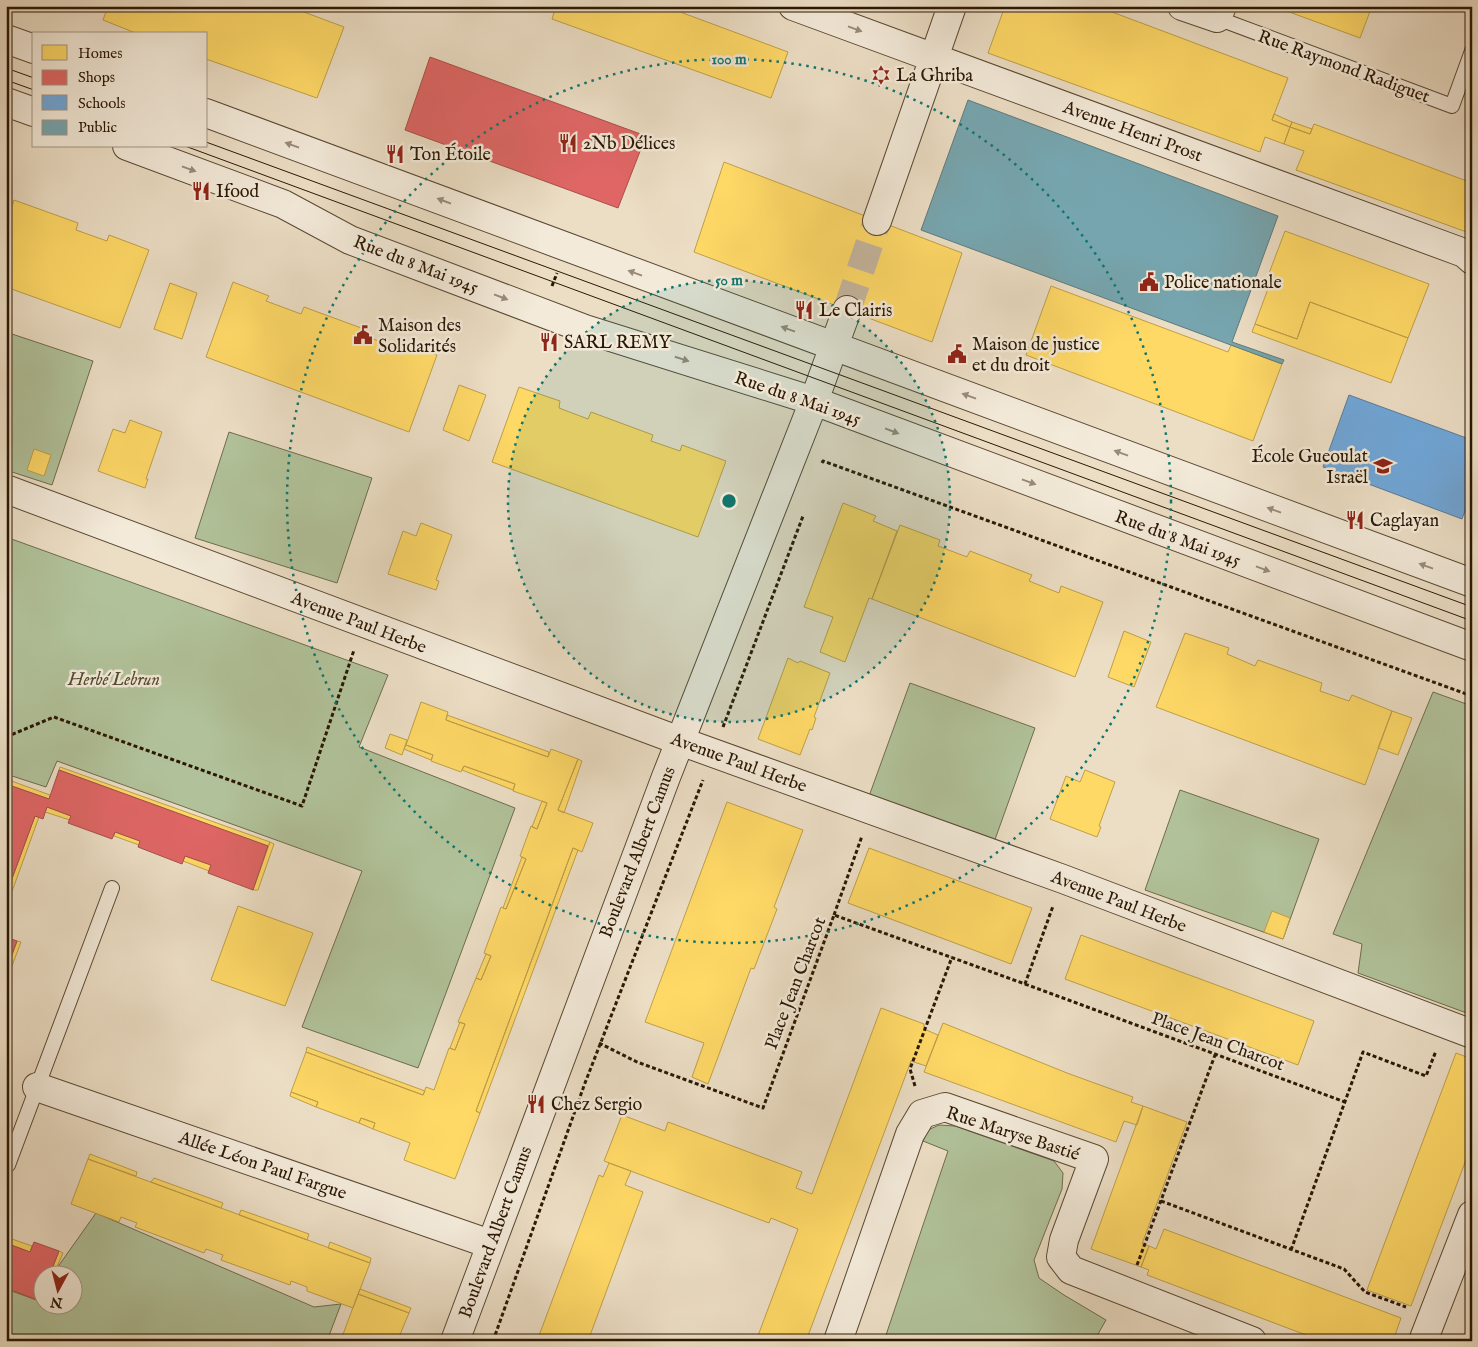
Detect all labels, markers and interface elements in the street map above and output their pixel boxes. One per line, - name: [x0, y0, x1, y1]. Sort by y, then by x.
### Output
- one-way arrow: [848, 25, 863, 33]
- street label: Rue Raymond Radiguet: [1254, 26, 1433, 109]
- legend: [32, 32, 208, 148]
- text: Homes: [78, 44, 122, 63]
- text: 100 m: [711, 50, 747, 69]
- synagogue icon: La Ghriba: [870, 64, 892, 86]
- place label: La Ghriba: [896, 65, 973, 88]
- text: Shops: [78, 68, 115, 87]
- text: Schools: [78, 94, 126, 113]
- street label: Avenue Henri Prost: [1059, 96, 1205, 168]
- text: Public: [78, 118, 117, 137]
- restaurant icon: 2Nb Délices: [557, 132, 579, 154]
- place label: 2Nb Délices: [583, 133, 675, 156]
- one-way arrow: [284, 141, 299, 149]
- place label: Ton Étoile: [410, 142, 491, 167]
- restaurant icon: Ton Étoile: [384, 143, 406, 165]
- one-way arrow: [182, 165, 197, 173]
- restaurant icon: Ifood: [190, 180, 212, 202]
- place label: Ifood: [216, 181, 260, 204]
- one-way arrow: [436, 197, 451, 205]
- street label: Rue du 8 Mai 1945: [350, 231, 482, 300]
- one-way arrow: [628, 269, 643, 276]
- text: 50 m: [715, 271, 743, 290]
- public building icon: Police nationale: [1138, 271, 1160, 293]
- place label: Police nationale: [1164, 272, 1282, 295]
- one-way arrow: [494, 293, 509, 301]
- restaurant icon: Le Clairis: [793, 299, 815, 321]
- place label: Le Clairis: [819, 300, 892, 323]
- place label: Maison des Solidarités: [378, 315, 461, 359]
- public building icon: Maison des Solidarités: [352, 324, 374, 346]
- one-way arrow: [780, 325, 795, 333]
- restaurant icon: SARL REMY: [538, 331, 560, 353]
- place label: SARL REMY: [564, 332, 672, 355]
- place label: Maison de justice et du droit: [972, 334, 1100, 378]
- public building icon: Maison de justice et du droit: [946, 343, 968, 365]
- one-way arrow: [675, 356, 690, 364]
- street label: Rue du 8 Mai 1945: [731, 367, 864, 432]
- one-way arrow: [962, 392, 976, 400]
- one-way arrow: [885, 428, 900, 435]
- place label: École Gueoulat Israël: [1251, 444, 1368, 490]
- one-way arrow: [1114, 449, 1129, 456]
- school or university icon: École Gueoulat Israël: [1372, 455, 1394, 477]
- one-way arrow: [1022, 478, 1037, 486]
- centre of rings: [720, 492, 738, 510]
- street label: Rue du 8 Mai 1945: [1111, 506, 1244, 573]
- one-way arrow: [1266, 506, 1281, 514]
- restaurant icon: Caglayan: [1344, 509, 1366, 531]
- place label: Caglayan: [1370, 510, 1439, 533]
- one-way arrow: [1418, 562, 1433, 570]
- one-way arrow: [1256, 565, 1271, 573]
- street label: Avenue Paul Herbe: [287, 587, 429, 660]
- park label: Herbé Lebrun: [67, 669, 160, 692]
- street label: Avenue Paul Herbe: [666, 728, 810, 799]
- street label: Boulevard Albert Camus: [595, 764, 682, 941]
- street label: Avenue Paul Herbe: [1047, 866, 1189, 939]
- street label: Place Jean Charcot: [761, 914, 832, 1053]
- street label: Place Jean Charcot: [1148, 1008, 1287, 1077]
- restaurant icon: Chez Sergio: [525, 1093, 547, 1115]
- place label: Chez Sergio: [551, 1094, 643, 1117]
- street label: Rue Maryse Bastié: [943, 1102, 1082, 1167]
- street label: Allée Léon Paul Fargue: [175, 1127, 349, 1206]
- street label: Boulevard Albert Camus: [455, 1143, 538, 1322]
- north arrow: [32, 1264, 82, 1314]
- text: N: [49, 1292, 65, 1312]

